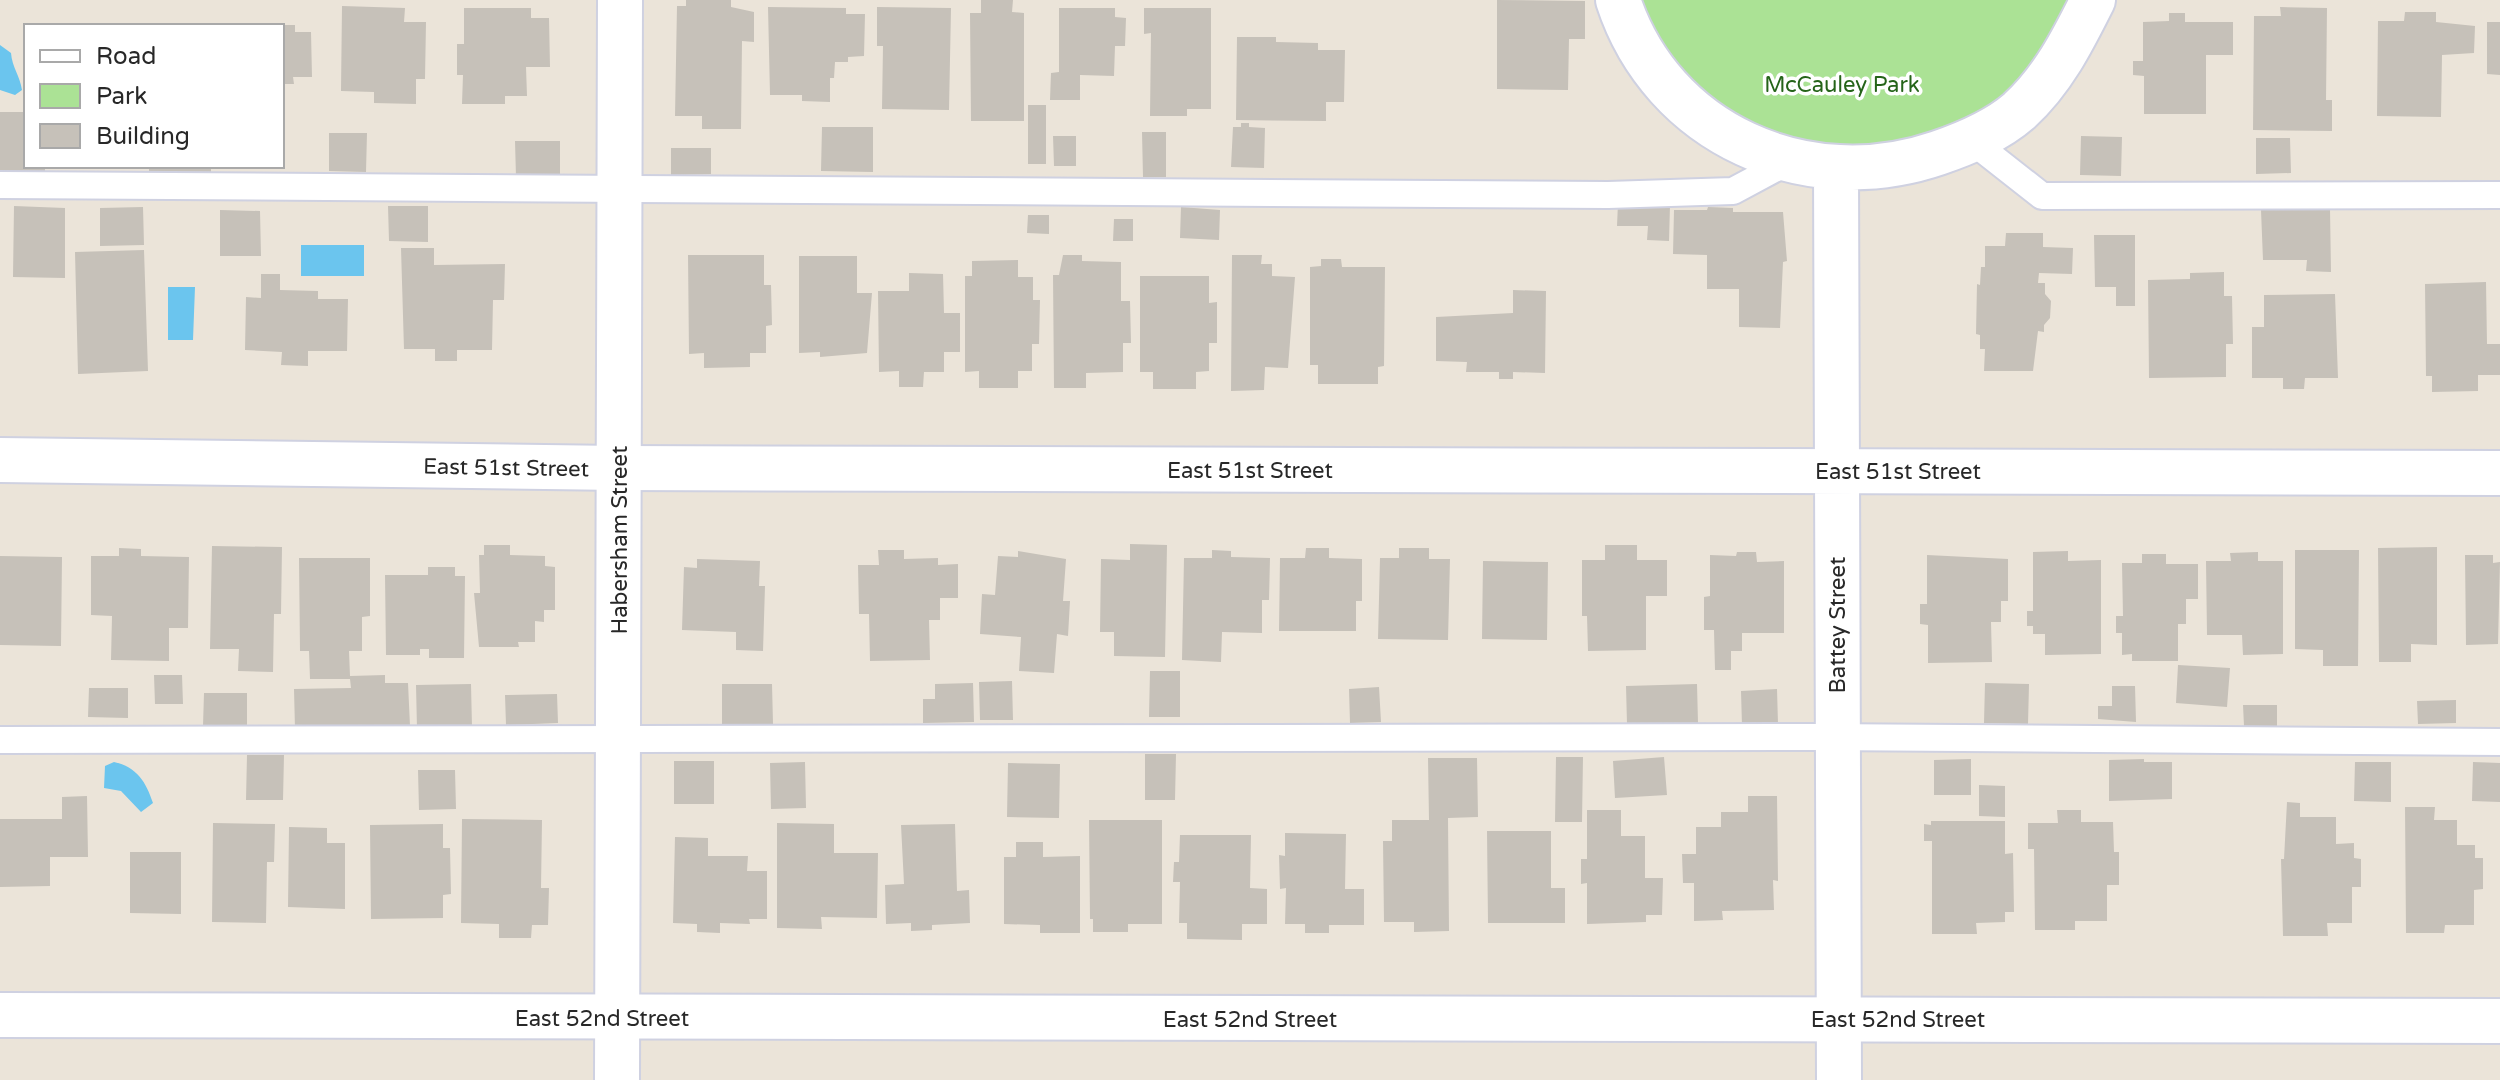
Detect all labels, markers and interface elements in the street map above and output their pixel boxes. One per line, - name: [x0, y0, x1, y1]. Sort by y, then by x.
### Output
- legend: [24, 24, 284, 168]
- text: Road: [96, 42, 156, 71]
- park label: McCauley Park: [1764, 72, 1920, 98]
- text: Park: [96, 82, 147, 111]
- text: Building: [96, 122, 190, 151]
- street label: Habersham Street: [607, 446, 633, 634]
- street label: East 51st Street: [423, 454, 589, 482]
- street label: East 51st Street: [1167, 458, 1333, 484]
- street label: East 51st Street: [1815, 459, 1981, 485]
- street label: Battey Street: [1825, 557, 1851, 693]
- street label: East 52nd Street: [515, 1006, 689, 1032]
- street label: East 52nd Street: [1163, 1007, 1337, 1033]
- street label: East 52nd Street: [1811, 1007, 1985, 1033]

